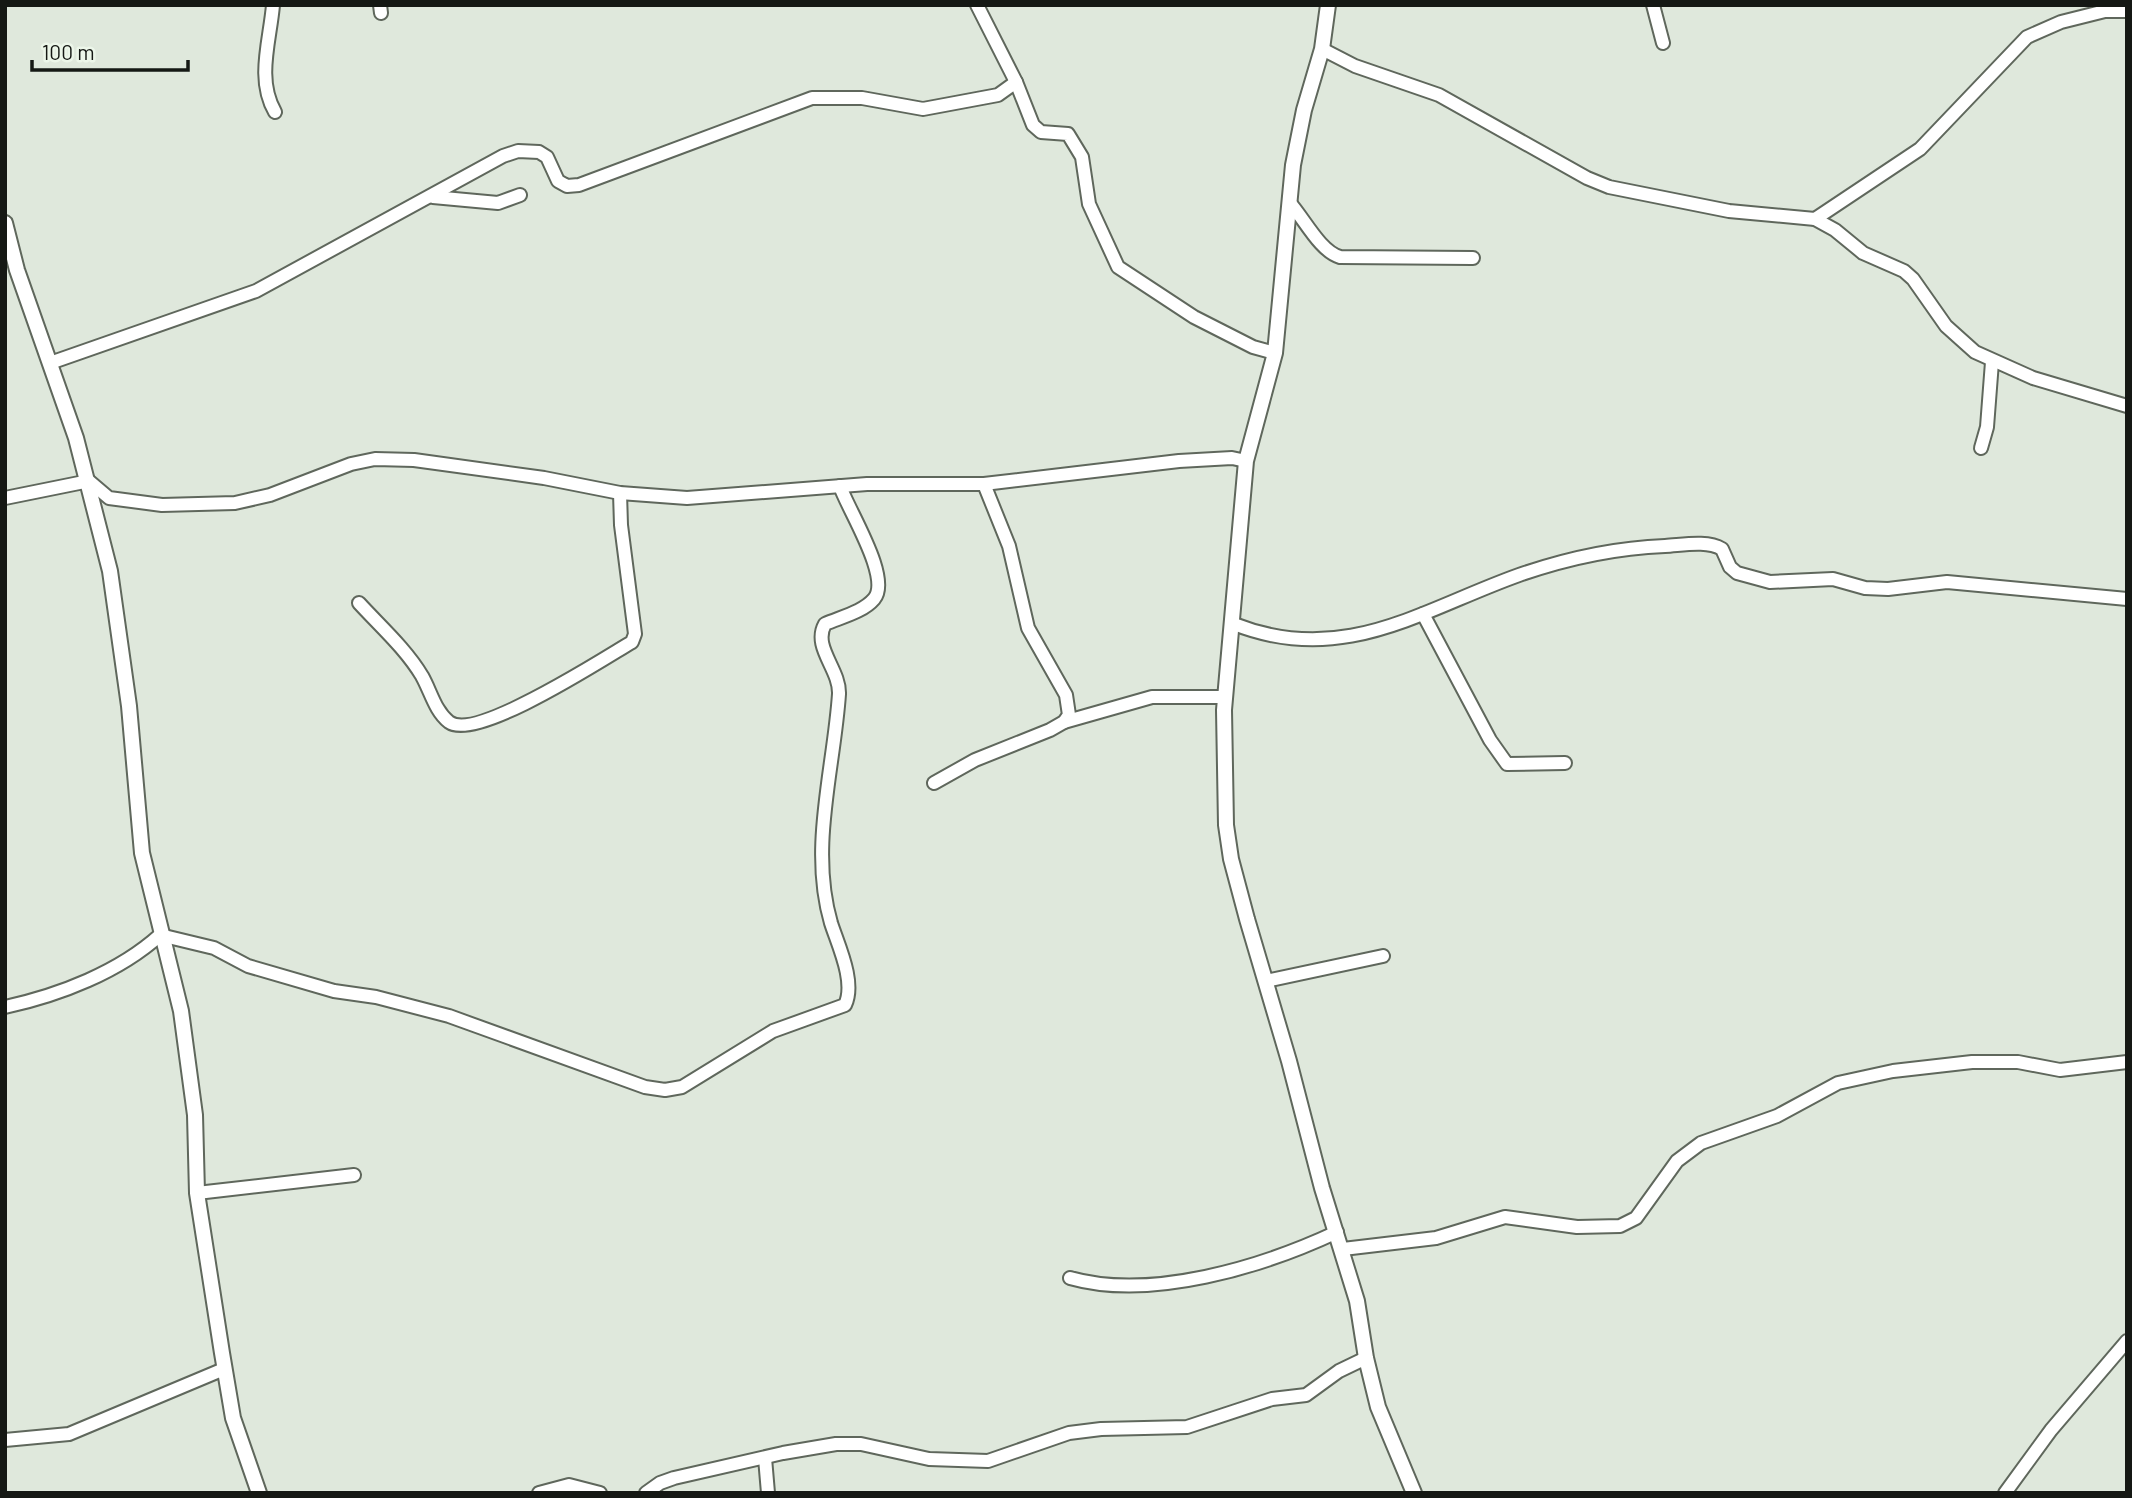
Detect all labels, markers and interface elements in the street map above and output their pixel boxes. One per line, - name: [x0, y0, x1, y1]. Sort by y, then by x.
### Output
- scale bar: [32, 28, 187, 72]
- text: 100 m: [42, 39, 95, 64]

